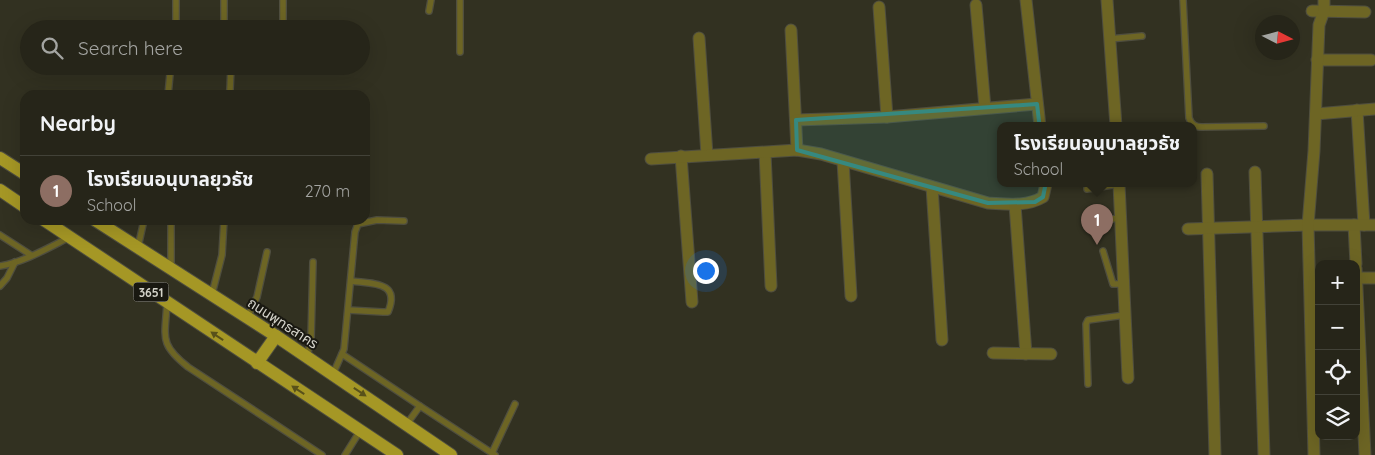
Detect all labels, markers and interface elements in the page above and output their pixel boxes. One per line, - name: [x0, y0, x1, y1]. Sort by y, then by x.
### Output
- north arrow: [1255, 15, 1300, 60]
- search box: [20, 20, 370, 75]
- icon: search: [38, 34, 66, 62]
- text: Search here: [78, 36, 183, 60]
- text: Nearby: [40, 110, 116, 136]
- popup: [997, 122, 1197, 187]
- text: โรงเรียนอนุบาลยุวธัช: [1014, 131, 1180, 155]
- text: School: [1014, 159, 1063, 179]
- text: โรงเรียนอนุบาลยุวธัช: [87, 167, 253, 191]
- text: 1: [53, 181, 59, 201]
- text: 270 m: [305, 181, 350, 201]
- text: School: [87, 195, 136, 215]
- pin: 1: [1081, 204, 1113, 245]
- your location: [693, 258, 719, 284]
- map controls: [1315, 260, 1360, 440]
- button: +: [1315, 260, 1360, 305]
- road number: 3651: [134, 282, 168, 302]
- street label: ถนนพุทธสาคร: [244, 294, 322, 353]
- button: −: [1315, 305, 1360, 350]
- one-way arrow: [210, 331, 224, 341]
- button: locate: [1315, 350, 1360, 395]
- one-way arrow: [291, 385, 305, 395]
- one-way arrow: [353, 388, 366, 397]
- button: layers: [1315, 395, 1360, 440]

